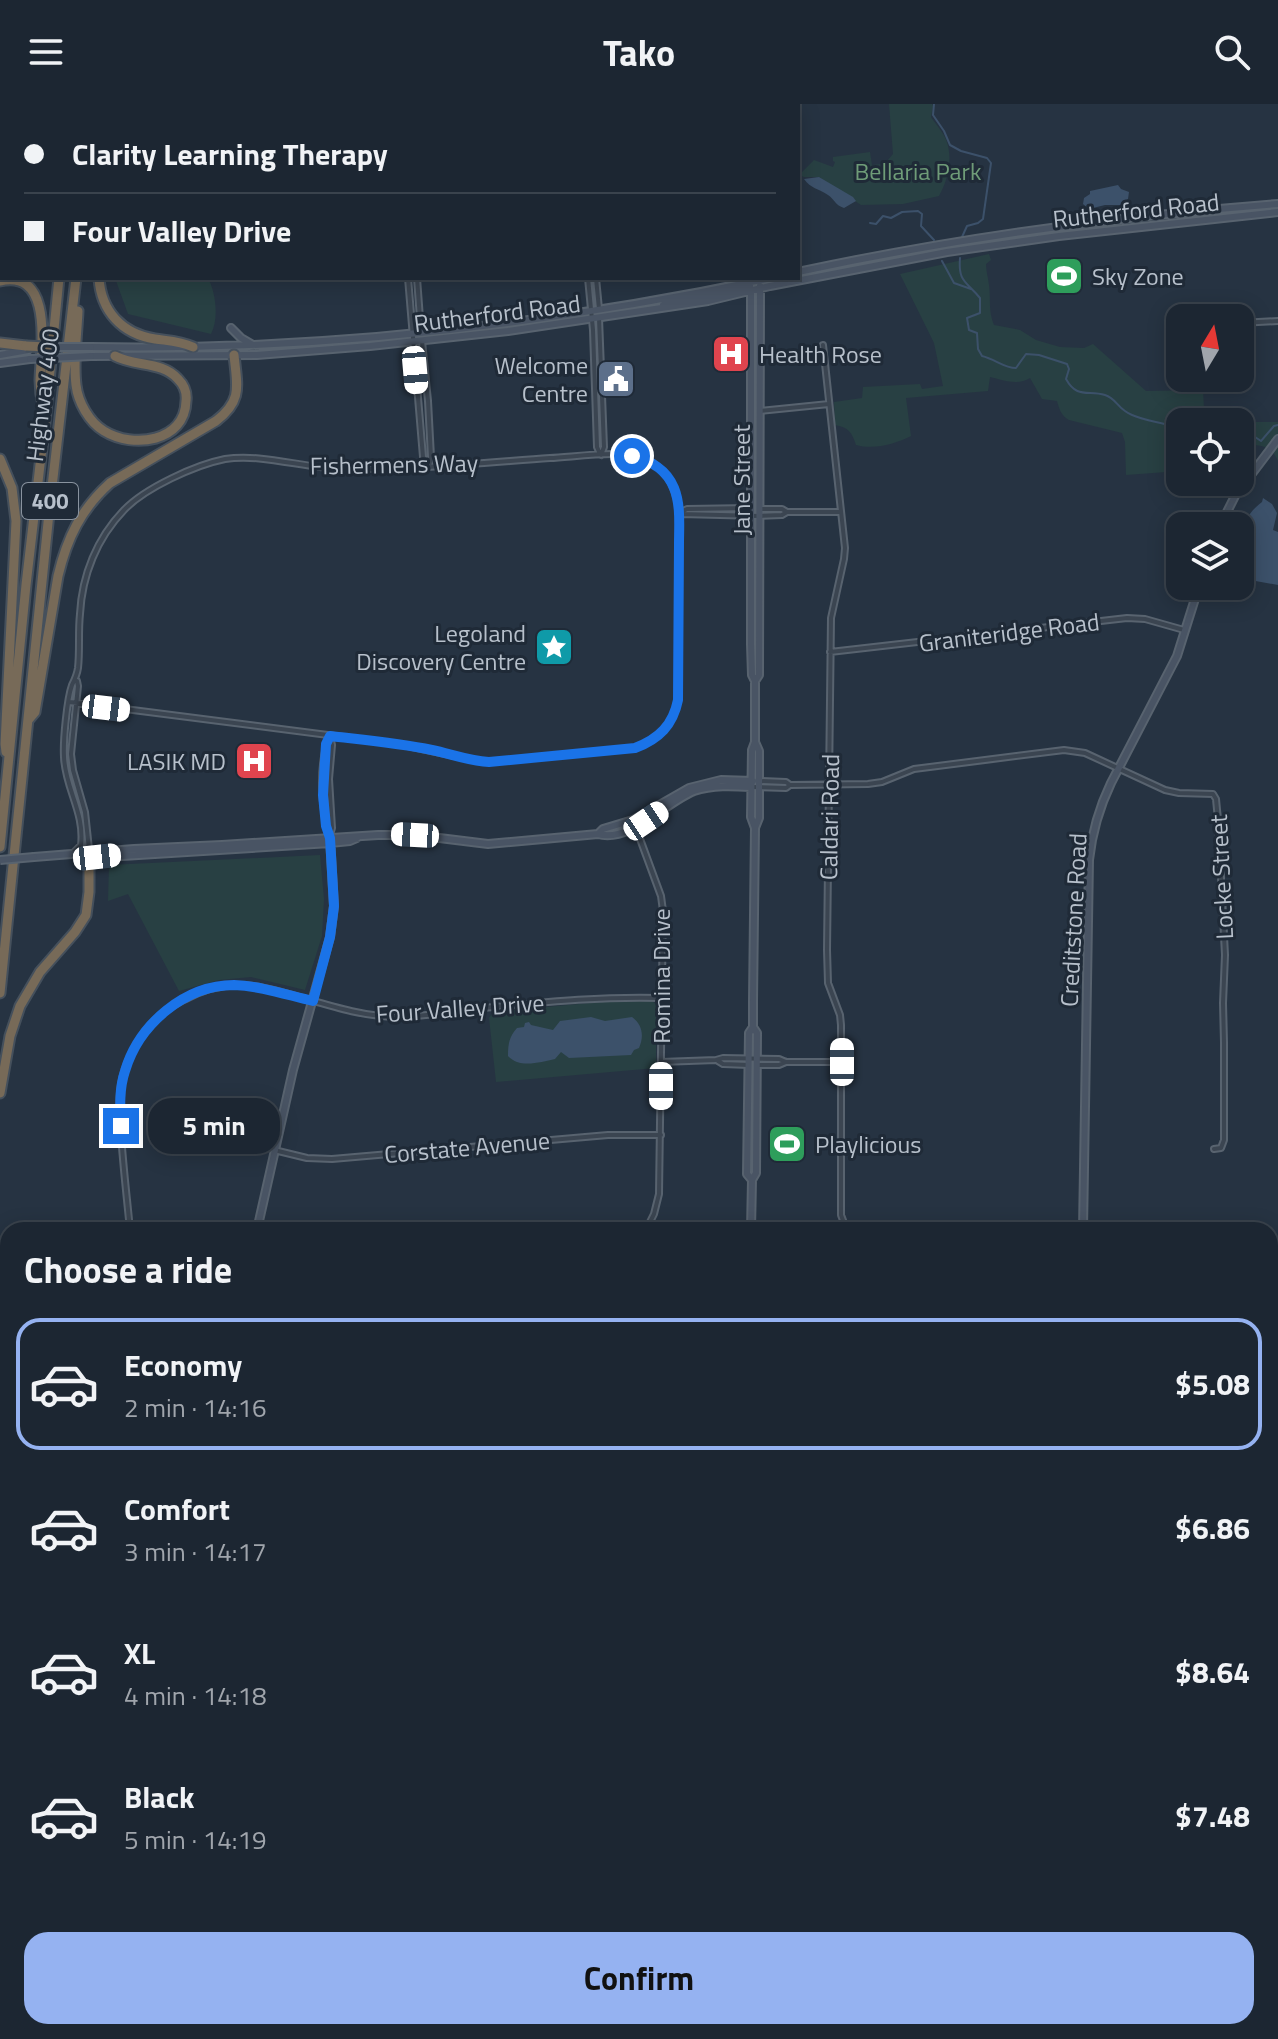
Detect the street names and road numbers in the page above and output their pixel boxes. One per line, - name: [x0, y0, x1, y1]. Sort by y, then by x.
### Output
- street label: Rutherford Road: [1051, 183, 1221, 237]
- street label: Rutherford Road: [412, 285, 582, 341]
- street label: Highway 400: [16, 326, 68, 464]
- street label: Jane Street: [723, 424, 759, 536]
- street label: Fishermens Way: [310, 445, 479, 483]
- road number: 400: [22, 483, 78, 519]
- street label: Graniteridge Road: [917, 603, 1101, 661]
- street label: Caldari Road: [810, 754, 848, 880]
- street label: Locke Street: [1200, 813, 1242, 940]
- street label: Creditstone Road: [1050, 832, 1096, 1008]
- street label: Romina Drive: [643, 908, 679, 1044]
- street label: Four Valley Drive: [375, 984, 545, 1032]
- street label: Corstate Avenue: [383, 1122, 551, 1172]

